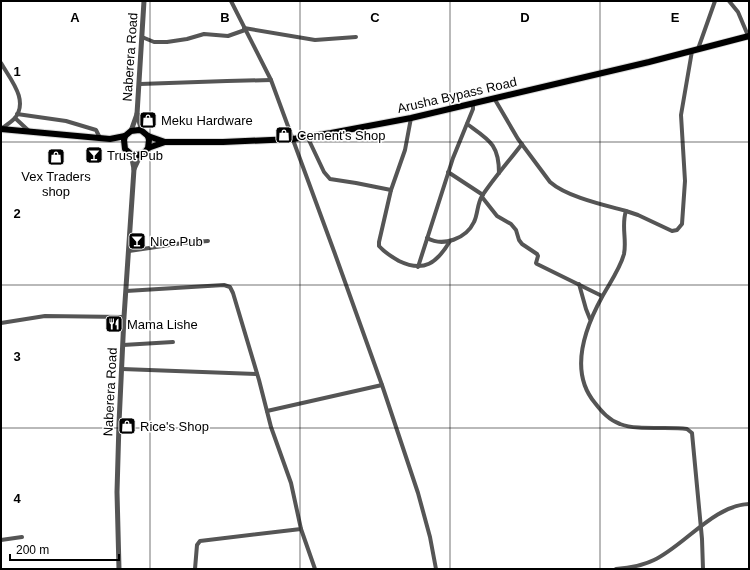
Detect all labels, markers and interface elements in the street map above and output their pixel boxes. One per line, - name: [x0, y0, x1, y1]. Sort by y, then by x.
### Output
- text: A: [70, 10, 80, 25]
- text: B: [220, 10, 230, 25]
- text: C: [370, 10, 380, 25]
- text: D: [520, 10, 530, 25]
- text: E: [671, 10, 680, 25]
- street label: Naberera Road: [119, 12, 141, 102]
- text: 1: [13, 64, 21, 79]
- street label: Arusha Bypass Road: [396, 74, 518, 116]
- shop icon: Meku Hardware: [138, 110, 158, 130]
- place label: Meku Hardware: [161, 113, 253, 128]
- shop icon: Cement's Shop: [274, 125, 294, 145]
- place label: Cement's Shop: [297, 128, 385, 143]
- bar icon: Trust Pub: [84, 145, 104, 165]
- shop icon: Vex Traders shop: [46, 147, 66, 167]
- place label: Trust Pub: [107, 148, 163, 163]
- place label: Vex Traders shop: [21, 169, 91, 199]
- text: 2: [13, 206, 21, 221]
- bar icon: Nice Pub: [127, 231, 147, 251]
- place label: Nice Pub: [150, 234, 203, 249]
- restaurant icon: Mama Lishe: [104, 314, 124, 334]
- place label: Mama Lishe: [127, 317, 198, 332]
- street label: Naberera Road: [100, 347, 120, 437]
- text: 3: [13, 349, 21, 364]
- shop icon: Rice's Shop: [117, 416, 137, 436]
- place label: Rice's Shop: [140, 419, 209, 434]
- text: 4: [13, 491, 21, 506]
- scale bar: [10, 536, 119, 562]
- text: 200 m: [16, 543, 49, 557]

